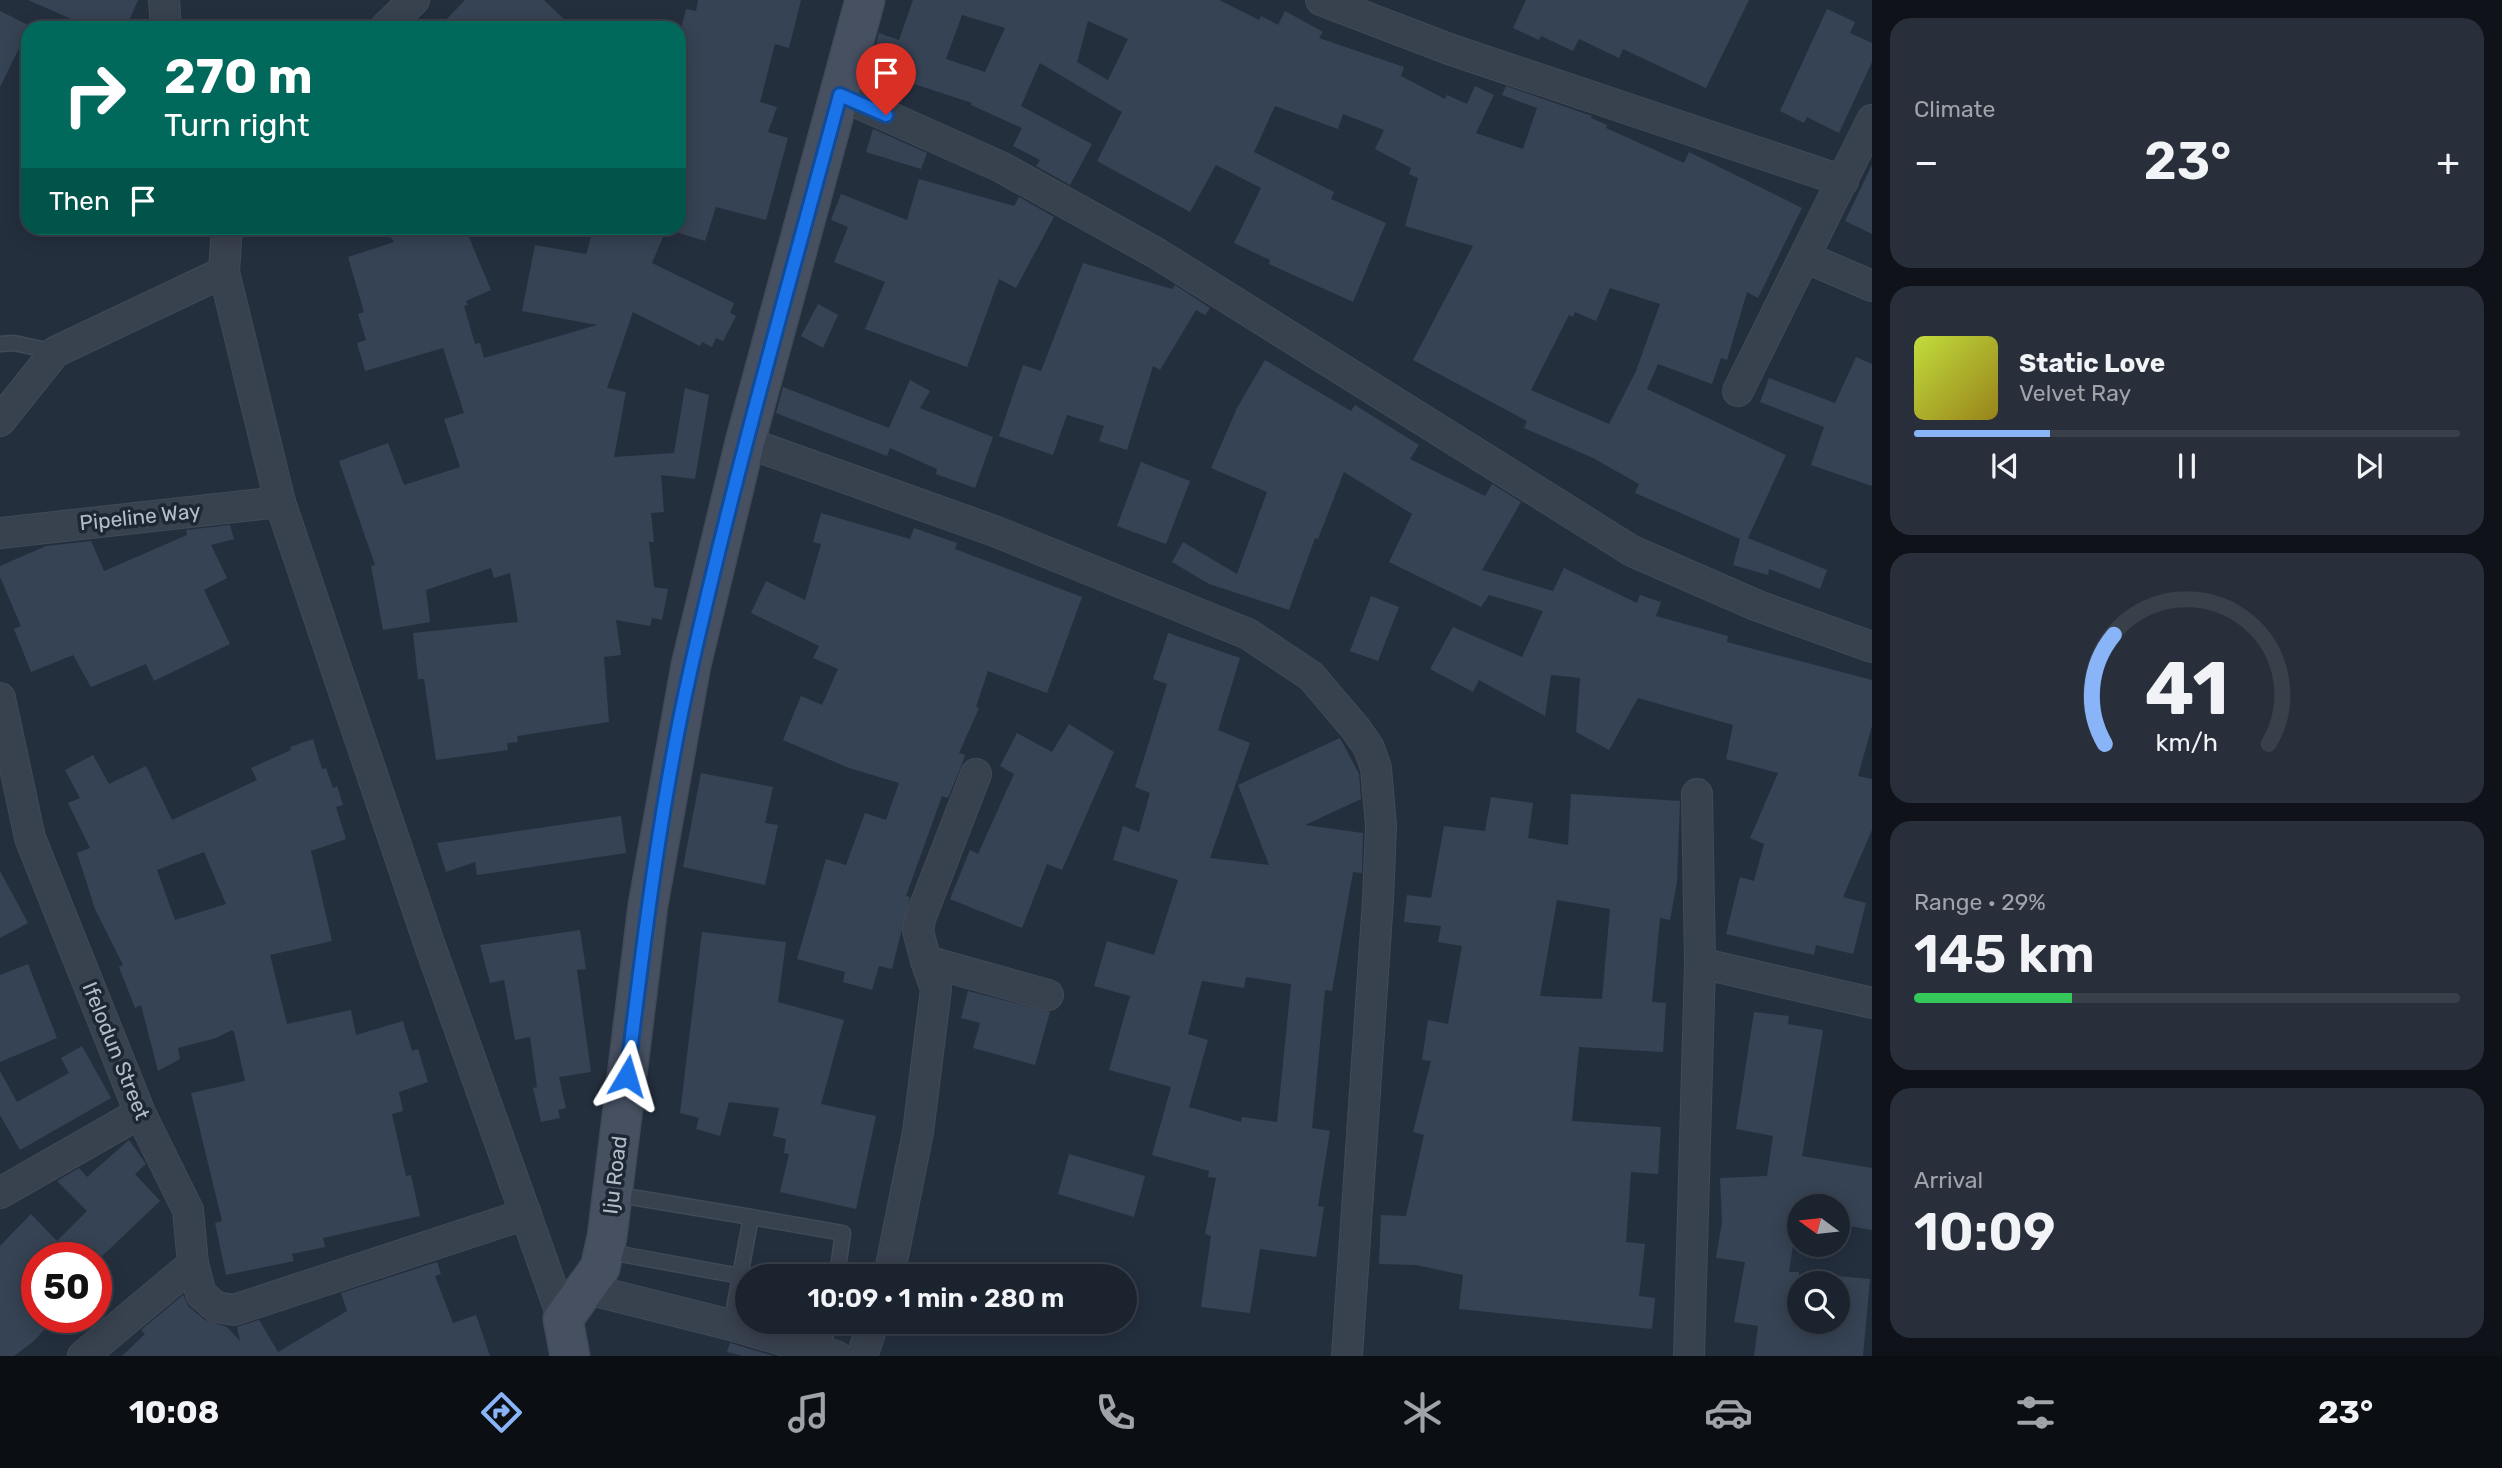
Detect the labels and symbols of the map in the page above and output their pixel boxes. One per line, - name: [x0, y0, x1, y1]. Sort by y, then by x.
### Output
- pin: [856, 43, 916, 115]
- street label: Pipeline Way: [78, 498, 202, 535]
- street label: Ifelodun Street: [77, 978, 155, 1123]
- position arrow: [590, 1039, 664, 1113]
- street label: Iju Road: [597, 1134, 632, 1216]
- north arrow: [1787, 1194, 1850, 1256]
- speed limit sign: 50: [21, 1242, 112, 1333]

